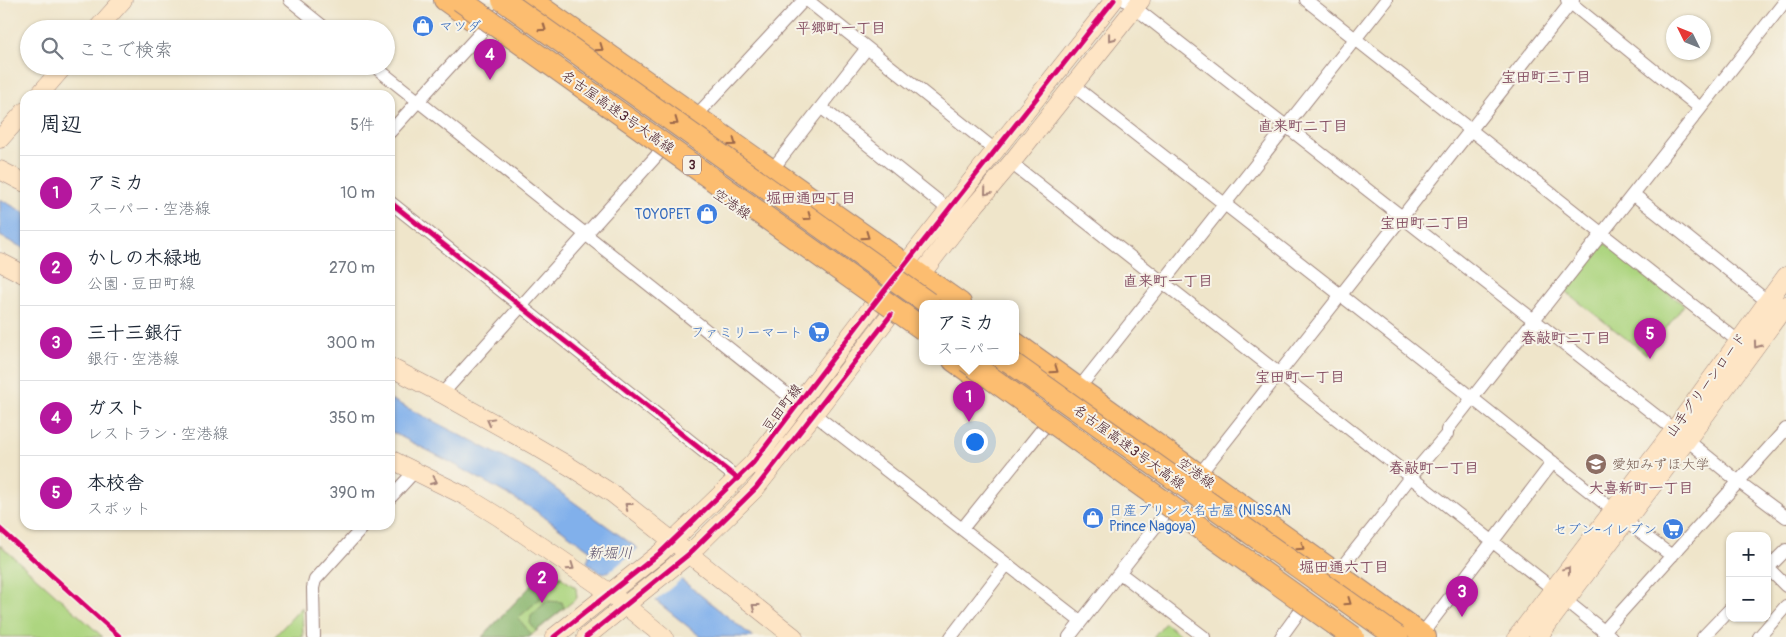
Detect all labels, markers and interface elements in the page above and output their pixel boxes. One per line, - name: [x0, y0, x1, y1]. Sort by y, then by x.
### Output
- shop icon: マツダ: [411, 14, 435, 38]
- north arrow: [1666, 15, 1711, 60]
- place label: マツダ: [439, 18, 481, 35]
- district label: 平郷町一丁目: [796, 19, 886, 38]
- search box: [20, 20, 395, 75]
- one-way arrow: [537, 22, 547, 31]
- one-way arrow: [1108, 32, 1117, 42]
- icon: search: [38, 34, 66, 62]
- text: ここで検索: [78, 38, 173, 62]
- pin: 4: [474, 39, 506, 80]
- one-way arrow: [595, 42, 604, 52]
- street label: 名古屋高速3号大高線: [558, 67, 678, 157]
- district label: 宝田町三丁目: [1501, 68, 1591, 87]
- text: 周辺: [40, 111, 82, 138]
- text: 5件: [350, 115, 375, 135]
- one-way arrow: [670, 116, 679, 125]
- district label: 直来町二丁目: [1258, 117, 1348, 136]
- one-way arrow: [727, 137, 737, 146]
- road number: 3: [683, 156, 701, 174]
- text: アミカ: [87, 171, 144, 195]
- text: 1: [53, 183, 59, 203]
- text: 10 m: [340, 183, 375, 203]
- street label: 空港線: [710, 185, 754, 223]
- one-way arrow: [984, 186, 993, 195]
- district label: 堀田通四丁目: [766, 189, 856, 208]
- text: スーパー · 空港線: [87, 199, 210, 219]
- shop icon: TOYOPET: [695, 202, 719, 226]
- place label: TOYOPET: [635, 206, 691, 223]
- one-way arrow: [802, 211, 812, 220]
- district label: 宝田町二丁目: [1380, 214, 1470, 233]
- one-way arrow: [860, 230, 870, 239]
- text: かしの木緑地: [87, 246, 201, 270]
- text: 2: [52, 258, 60, 278]
- text: 270 m: [329, 258, 375, 278]
- district label: 直来町一丁目: [1123, 272, 1213, 291]
- text: 公園 · 豆田町線: [87, 274, 195, 294]
- popup: [919, 300, 1019, 365]
- text: アミカ: [937, 311, 994, 335]
- pin: 5: [1634, 318, 1666, 359]
- supermarket icon: ファミリーマート: [807, 320, 831, 344]
- text: 三十三銀行: [87, 321, 182, 345]
- place label: ファミリーマート: [691, 324, 803, 341]
- district label: 春敲町二丁目: [1521, 329, 1611, 348]
- street label: 山手グリーンロード: [1662, 329, 1750, 441]
- text: 3: [52, 333, 60, 353]
- text: 300 m: [327, 333, 375, 353]
- text: スーパー: [937, 339, 1001, 359]
- one-way arrow: [1754, 339, 1763, 348]
- text: 銀行 · 空港線: [87, 349, 179, 369]
- one-way arrow: [1049, 365, 1058, 373]
- district label: 宝田町一丁目: [1255, 368, 1345, 387]
- street label: 豆田町線: [758, 381, 806, 435]
- pin: 1: [953, 381, 985, 422]
- text: ガスト: [87, 396, 146, 420]
- street label: 名古屋高速3号大高線: [1070, 401, 1188, 493]
- text: 4: [51, 408, 61, 428]
- text: 350 m: [329, 408, 375, 428]
- one-way arrow: [486, 417, 495, 427]
- text: レストラン · 空港線: [87, 424, 228, 444]
- your location: [962, 429, 988, 455]
- school or university icon: 愛知みずほ大学: [1584, 452, 1608, 476]
- street label: 空港線: [1174, 454, 1218, 492]
- place label: 愛知みずほ大学: [1612, 456, 1709, 473]
- district label: 春敲町一丁目: [1389, 459, 1479, 478]
- text: 本校舎: [87, 471, 144, 495]
- one-way arrow: [429, 475, 438, 485]
- district label: 大喜新町一丁目: [1588, 479, 1694, 498]
- text: 5: [52, 483, 60, 503]
- text: 390 m: [329, 483, 375, 503]
- text: スポット: [87, 499, 151, 519]
- place label: 日産プリンス名古屋 (NISSAN Prince Nagoya): [1109, 502, 1291, 535]
- one-way arrow: [624, 503, 634, 512]
- shop icon: 日産プリンス名古屋 (NISSAN Prince Nagoya): [1081, 506, 1105, 530]
- supermarket icon: セブン-イレブン: [1661, 517, 1685, 541]
- place label: セブン-イレブン: [1553, 521, 1657, 538]
- map controls: [1726, 532, 1771, 622]
- button: +: [1726, 532, 1771, 577]
- one-way arrow: [1295, 541, 1304, 550]
- water label: 新堀川: [587, 544, 633, 563]
- district label: 堀田通六丁目: [1299, 558, 1389, 577]
- one-way arrow: [565, 561, 575, 570]
- pin: 2: [526, 562, 558, 603]
- one-way arrow: [1562, 567, 1570, 576]
- pin: 3: [1446, 576, 1478, 617]
- button: −: [1726, 577, 1771, 622]
- one-way arrow: [1342, 596, 1352, 605]
- one-way arrow: [752, 603, 761, 612]

